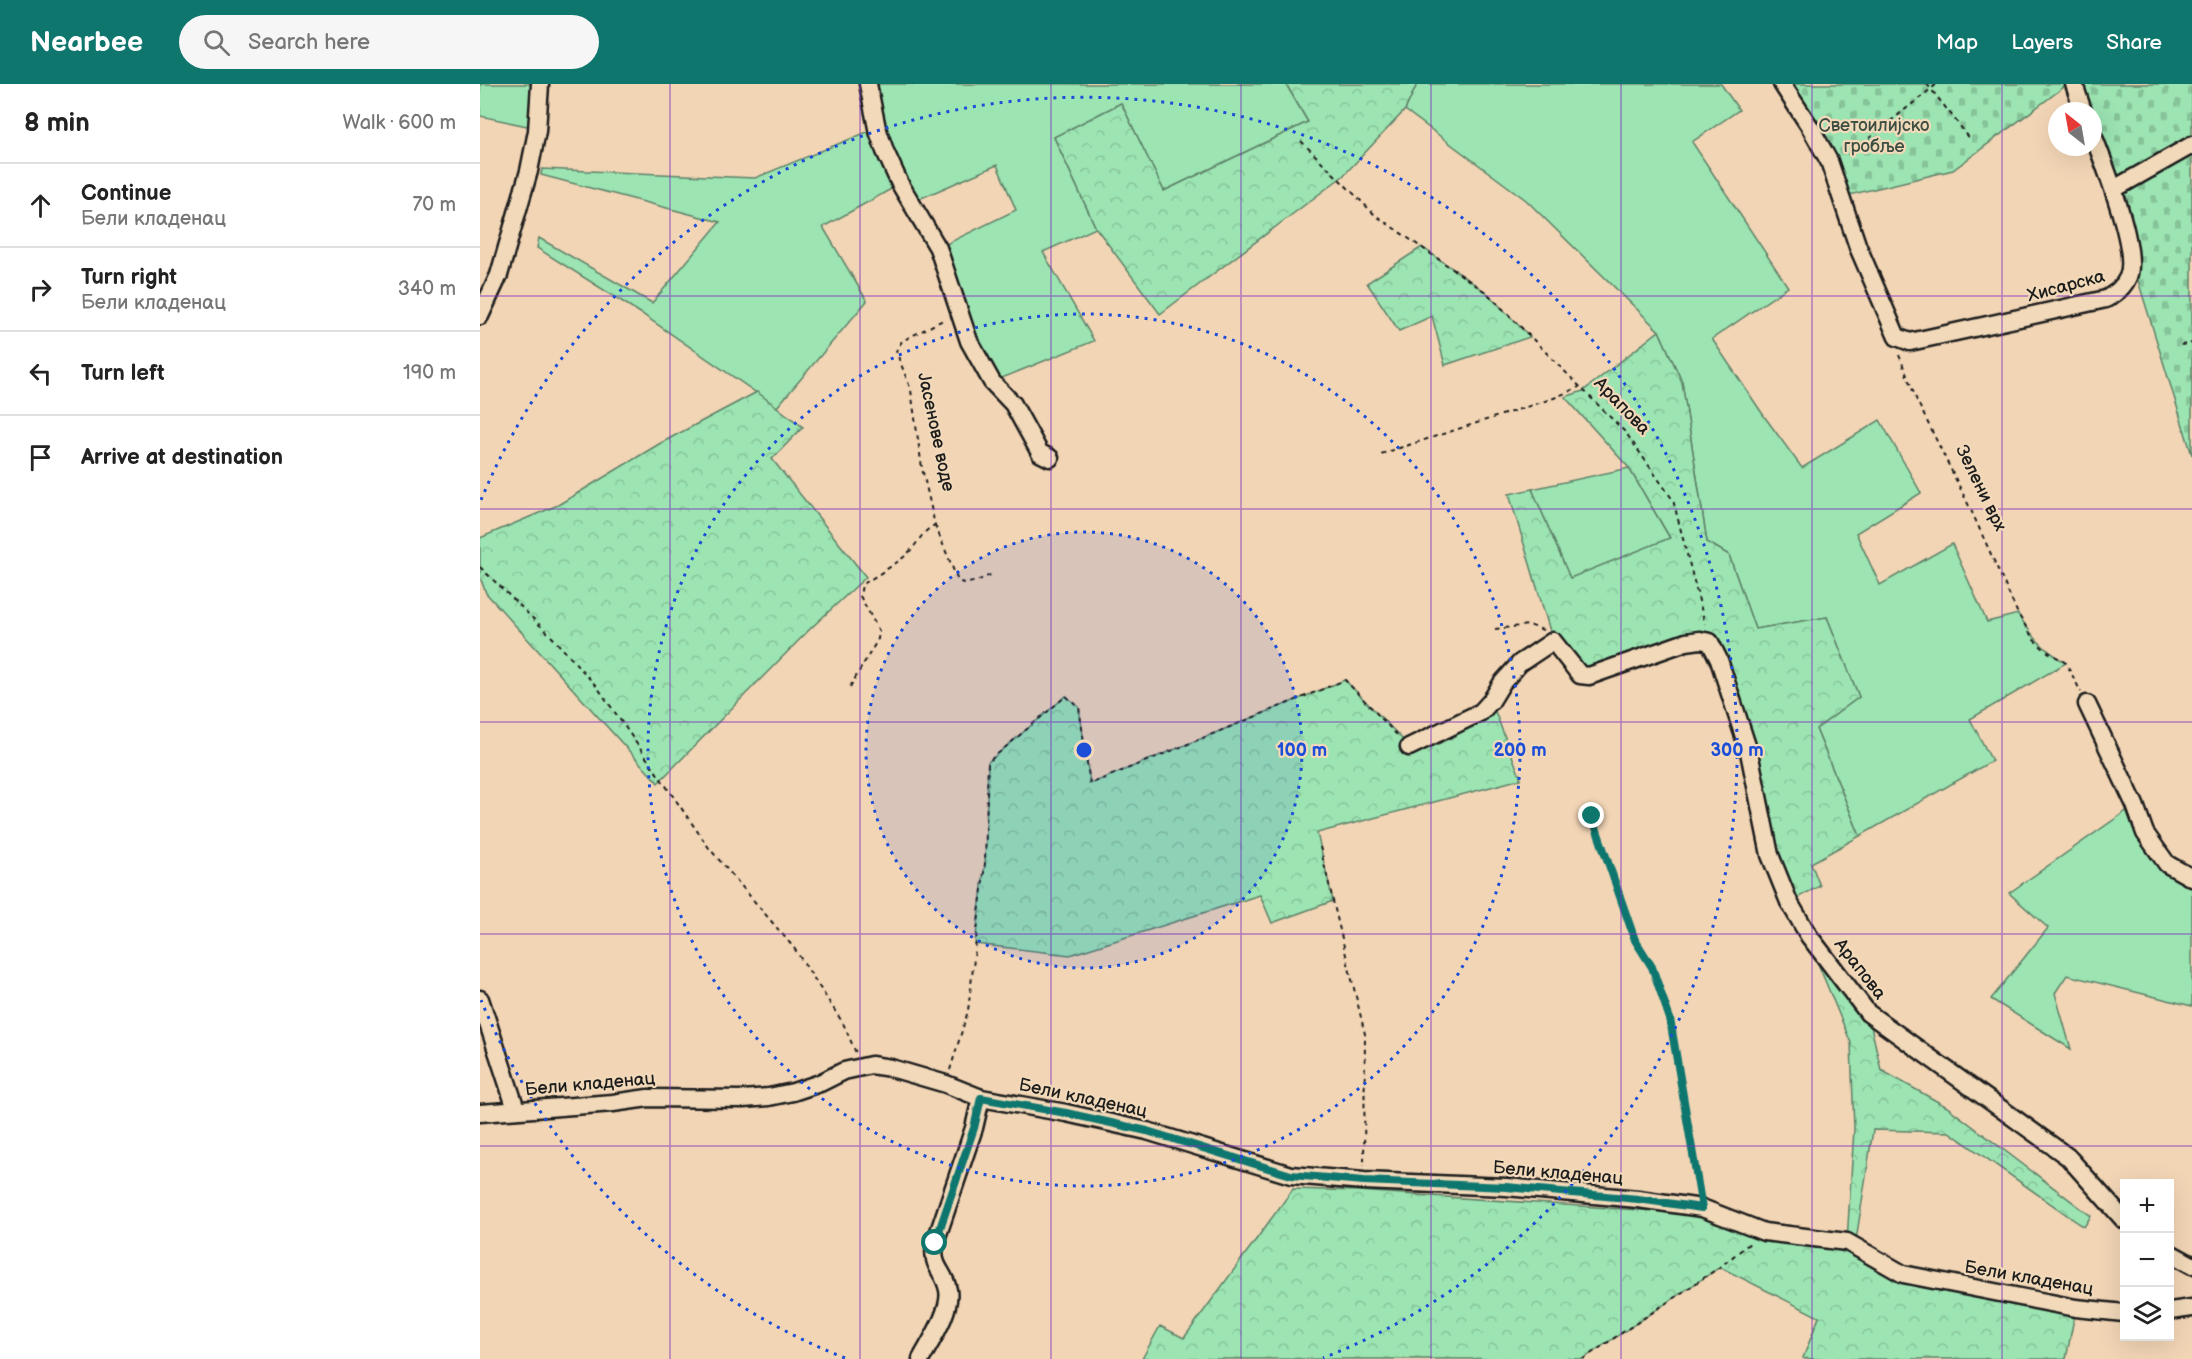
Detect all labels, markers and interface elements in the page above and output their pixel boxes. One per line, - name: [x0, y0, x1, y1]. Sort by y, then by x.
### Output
- search box: [179, 15, 599, 69]
- text: Nearbee: [30, 26, 143, 59]
- icon: search: [200, 26, 233, 59]
- text: Search here: [248, 29, 370, 56]
- text: Map: [1936, 30, 1978, 55]
- text: Layers: [2011, 30, 2073, 55]
- text: Share: [2106, 30, 2162, 55]
- north arrow: [2048, 102, 2102, 156]
- text: 8 min: [24, 108, 90, 139]
- text: Walk · 600 m: [343, 111, 456, 135]
- park label: Светоилијско гробље: [1819, 115, 1930, 157]
- text: Continue: [81, 180, 171, 207]
- icon: ahead: [24, 189, 57, 222]
- text: 70 m: [412, 193, 456, 217]
- text: Бели кладенац: [81, 207, 226, 231]
- text: Turn right: [81, 264, 177, 291]
- street label: Хисарска: [2025, 266, 2107, 306]
- icon: right: [24, 273, 57, 306]
- text: 340 m: [398, 277, 456, 301]
- text: Бели кладенац: [81, 291, 226, 315]
- icon: left: [24, 357, 57, 390]
- text: Turn left: [81, 360, 165, 387]
- text: 190 m: [403, 361, 456, 385]
- street label: Јасенове воде: [913, 371, 959, 493]
- street label: Арапова: [1589, 372, 1655, 439]
- icon: arrive: [24, 441, 57, 474]
- street label: Зелени врх: [1951, 441, 2011, 535]
- text: Arrive at destination: [81, 444, 283, 471]
- centre of rings: [1074, 740, 1094, 760]
- text: 100 m: [1277, 740, 1327, 761]
- text: 200 m: [1493, 740, 1547, 761]
- text: 300 m: [1710, 740, 1764, 761]
- route end: [1578, 802, 1604, 828]
- street label: Арапова: [1829, 934, 1891, 1004]
- street label: Бели кладенац: [524, 1068, 656, 1100]
- street label: Бели кладенац: [1017, 1074, 1149, 1122]
- street label: Бели кладенац: [1492, 1157, 1624, 1189]
- map controls: [2120, 1179, 2174, 1341]
- button: +: [2120, 1179, 2174, 1233]
- route start: [921, 1229, 947, 1255]
- button: −: [2120, 1233, 2174, 1287]
- street label: Бели кладенац: [1963, 1256, 2095, 1300]
- button: layers: [2120, 1287, 2174, 1341]

